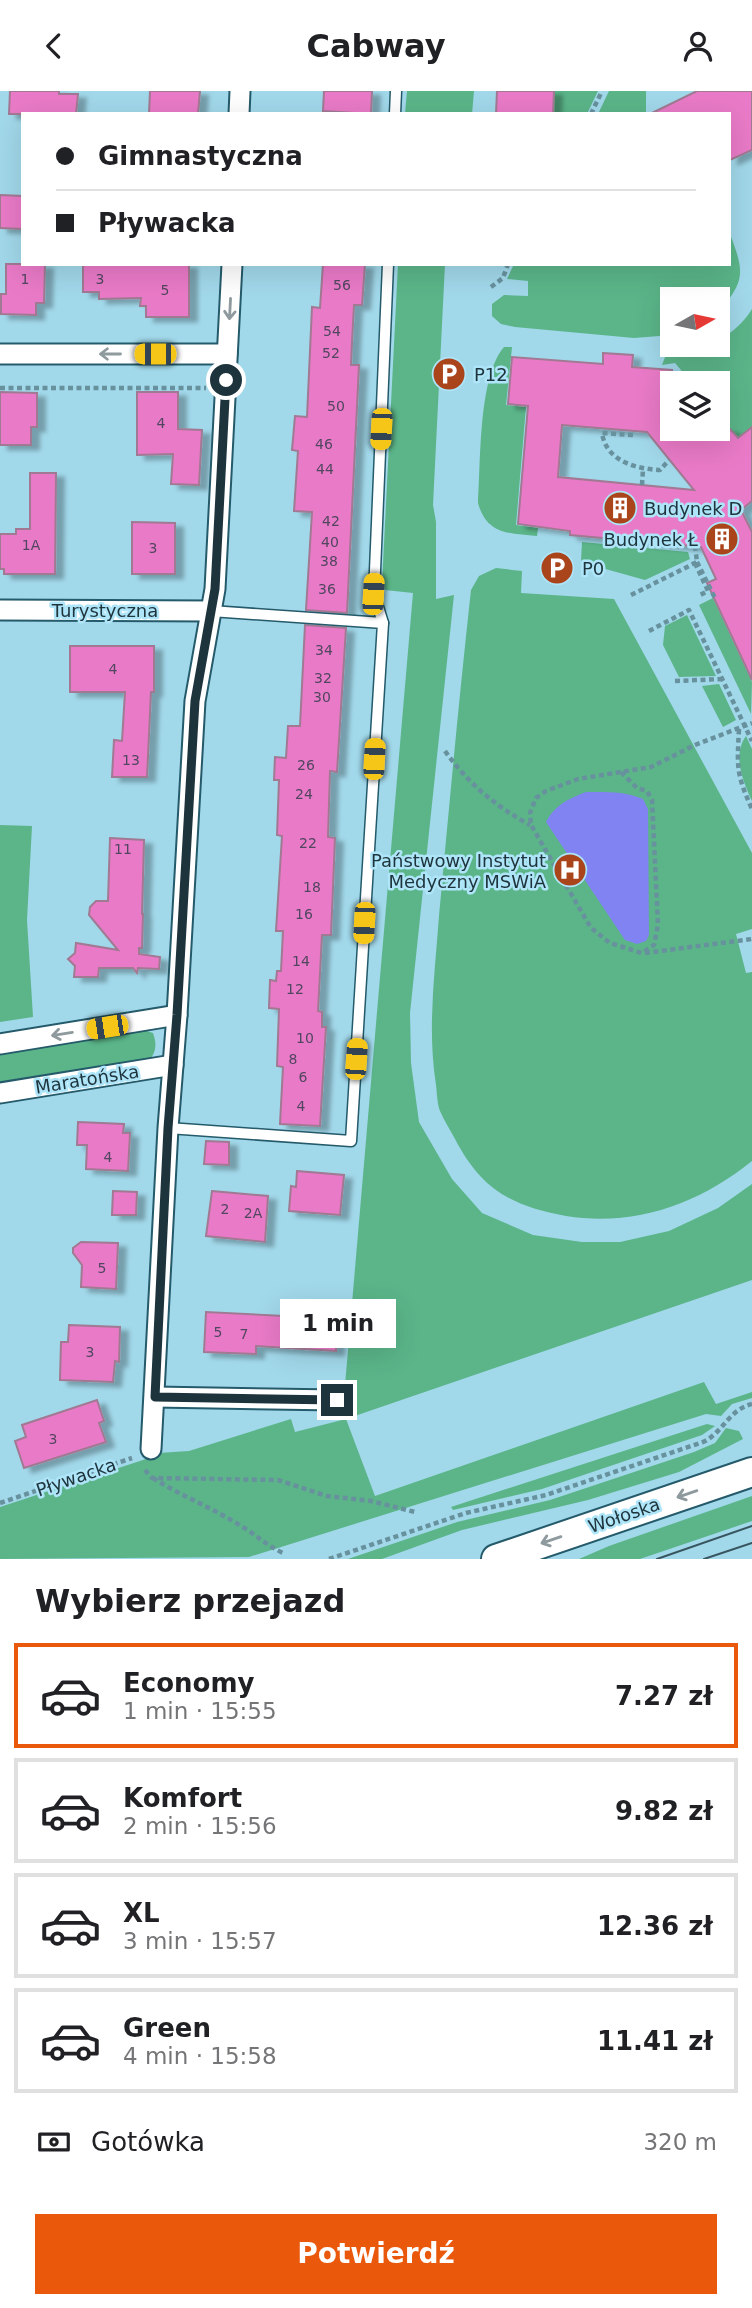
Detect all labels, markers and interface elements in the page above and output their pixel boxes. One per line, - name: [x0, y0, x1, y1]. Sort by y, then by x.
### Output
- icon: back: [35, 27, 73, 65]
- text: Cabway: [306, 27, 446, 65]
- icon: person: [679, 27, 717, 65]
- text: Gimnastyczna: [98, 141, 303, 171]
- text: Pływacka: [98, 208, 235, 238]
- house number: 1: [21, 271, 29, 287]
- house number: 3: [96, 271, 104, 287]
- house number: 56: [333, 277, 351, 293]
- house number: 5: [161, 282, 169, 298]
- north arrow: [660, 287, 730, 357]
- map controls: [660, 287, 730, 441]
- one-way arrow: [223, 298, 236, 321]
- house number: 54: [323, 323, 341, 339]
- car: [135, 344, 177, 365]
- house number: 52: [322, 345, 340, 361]
- one-way arrow: [99, 347, 122, 361]
- parking icon: P12: [430, 355, 468, 393]
- route start: [210, 364, 242, 396]
- place label: P12: [474, 364, 508, 385]
- button: layers: [660, 371, 730, 441]
- house number: 50: [327, 398, 345, 414]
- car: [370, 407, 393, 451]
- house number: 4: [157, 415, 166, 431]
- house number: 46: [315, 436, 333, 452]
- house number: 44: [316, 461, 334, 477]
- building icon: Budynek D: [601, 489, 639, 527]
- place label: Budynek D: [644, 498, 742, 519]
- house number: 42: [322, 513, 340, 529]
- building icon: Budynek Ł: [703, 520, 741, 558]
- place label: Budynek Ł: [603, 529, 699, 550]
- house number: 40: [321, 534, 339, 550]
- house number: 1A: [22, 537, 41, 553]
- house number: 3: [149, 540, 157, 556]
- parking icon: P0: [538, 549, 576, 587]
- house number: 38: [320, 553, 338, 569]
- place label: P0: [582, 558, 604, 579]
- car: [362, 572, 385, 616]
- house number: 36: [318, 581, 336, 597]
- street label: Turystyczna: [51, 600, 158, 621]
- house number: 34: [315, 642, 333, 658]
- house number: 4: [109, 661, 118, 677]
- house number: 32: [314, 670, 332, 686]
- house number: 30: [313, 689, 331, 705]
- car: [363, 737, 386, 781]
- house number: 13: [122, 752, 140, 768]
- house number: 26: [297, 757, 315, 773]
- house number: 24: [295, 786, 313, 802]
- house number: 22: [299, 835, 317, 851]
- house number: 11: [114, 841, 132, 857]
- place label: Państwowy Instytut Medyczny MSWiA: [371, 850, 547, 892]
- hospital icon: Państwowy Instytut Medyczny MSWiA: [551, 851, 589, 889]
- house number: 18: [303, 879, 321, 895]
- car: [353, 901, 376, 945]
- house number: 16: [295, 906, 313, 922]
- house number: 14: [292, 953, 310, 969]
- house number: 12: [286, 981, 304, 997]
- car: [85, 1013, 130, 1041]
- one-way arrow: [51, 1028, 74, 1041]
- house number: 10: [296, 1030, 314, 1046]
- car: [345, 1037, 368, 1081]
- house number: 8: [289, 1051, 297, 1067]
- street label: Maratońska: [34, 1060, 140, 1098]
- house number: 6: [299, 1069, 308, 1085]
- house number: 4: [297, 1098, 306, 1114]
- house number: 4: [104, 1149, 113, 1165]
- house number: 2: [221, 1201, 229, 1217]
- house number: 2A: [244, 1205, 263, 1221]
- house number: 5: [98, 1260, 106, 1276]
- callout: 1 min: [279, 1299, 395, 1347]
- text: 1 min: [302, 1310, 374, 1336]
- house number: 5: [214, 1324, 222, 1340]
- house number: 7: [240, 1326, 248, 1342]
- house number: 3: [86, 1344, 94, 1360]
- route end: [321, 1384, 353, 1416]
- house number: 3: [49, 1431, 57, 1447]
- street label: Pływacka: [33, 1453, 119, 1501]
- one-way arrow: [677, 1489, 699, 1501]
- street label: Wołoska: [585, 1493, 663, 1537]
- one-way arrow: [540, 1534, 562, 1547]
- text: Wybierz przejazd: [35, 1582, 345, 1620]
- icon: car: [39, 1664, 102, 1727]
- text: Economy: [123, 1668, 254, 1698]
- text: 7.27 zł: [615, 1681, 713, 1711]
- text: 1 min · 15:55: [123, 1698, 277, 1724]
- icon: car: [39, 1779, 102, 1842]
- text: Komfort: [123, 1783, 242, 1813]
- text: 9.82 zł: [615, 1796, 713, 1826]
- text: 2 min · 15:56: [123, 1813, 277, 1839]
- icon: car: [39, 1894, 102, 1957]
- text: XL: [123, 1898, 160, 1928]
- text: 12.36 zł: [597, 1911, 713, 1941]
- text: 3 min · 15:57: [123, 1928, 277, 1954]
- icon: car: [39, 2009, 102, 2072]
- text: Green: [123, 2013, 211, 2043]
- text: 11.41 zł: [597, 2026, 713, 2056]
- text: 4 min · 15:58: [123, 2043, 277, 2069]
- icon: cash: [35, 2123, 73, 2161]
- text: Gotówka: [91, 2127, 205, 2157]
- text: 320 m: [643, 2129, 717, 2155]
- button: Potwierdź: [35, 2214, 717, 2294]

